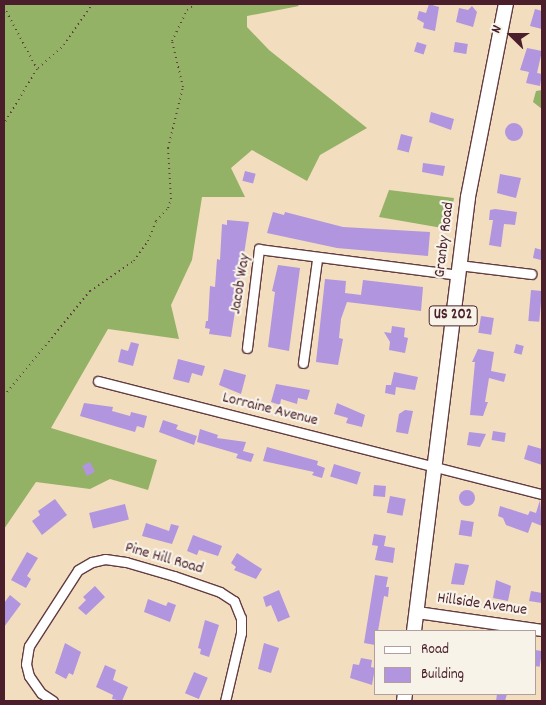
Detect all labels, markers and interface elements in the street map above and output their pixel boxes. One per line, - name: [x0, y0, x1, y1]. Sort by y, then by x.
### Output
- north arrow: [486, 10, 536, 60]
- text: N: [487, 22, 508, 36]
- street label: Granby Road: [431, 201, 459, 279]
- street label: Jacob Way: [227, 253, 255, 315]
- road number: US 202: [428, 304, 478, 328]
- street label: Lorraine Avenue: [220, 389, 320, 431]
- street label: Pine Hill Road: [123, 539, 205, 579]
- street label: Hillside Avenue: [436, 589, 528, 621]
- legend: [374, 630, 536, 695]
- text: Road: [421, 639, 449, 661]
- text: Building: [421, 664, 464, 686]

